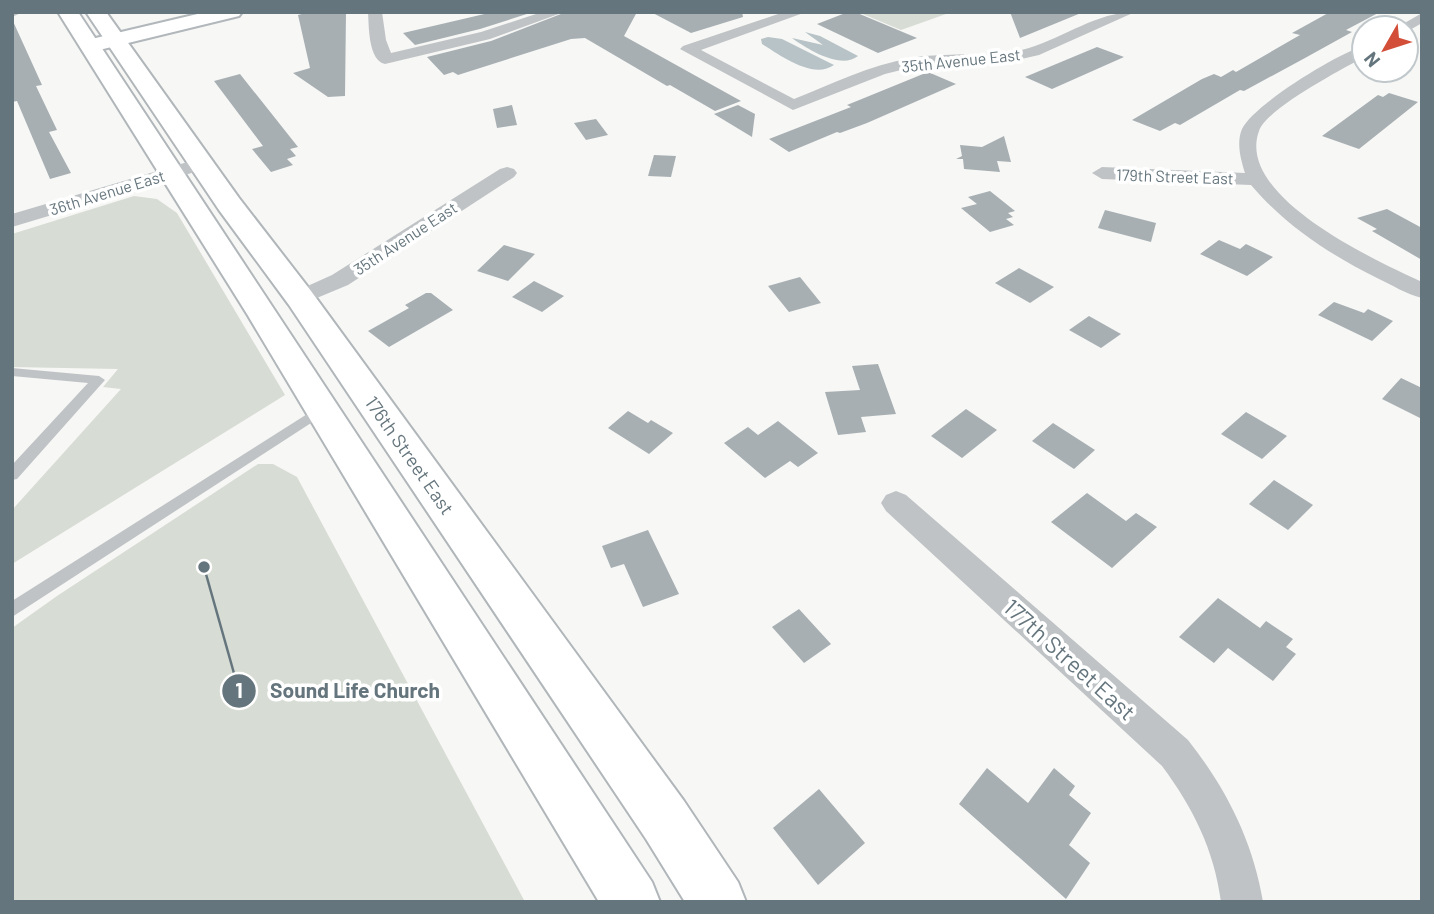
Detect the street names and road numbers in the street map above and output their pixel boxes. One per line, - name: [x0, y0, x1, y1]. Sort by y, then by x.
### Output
- street label: 35th Avenue East: [901, 44, 1021, 76]
- street label: 179th Street East: [1116, 164, 1234, 188]
- street label: 36th Avenue East: [47, 165, 167, 219]
- street label: 35th Avenue East: [350, 197, 460, 279]
- street label: 176th Street East: [361, 391, 459, 519]
- street label: 177th Street East: [998, 593, 1142, 725]

